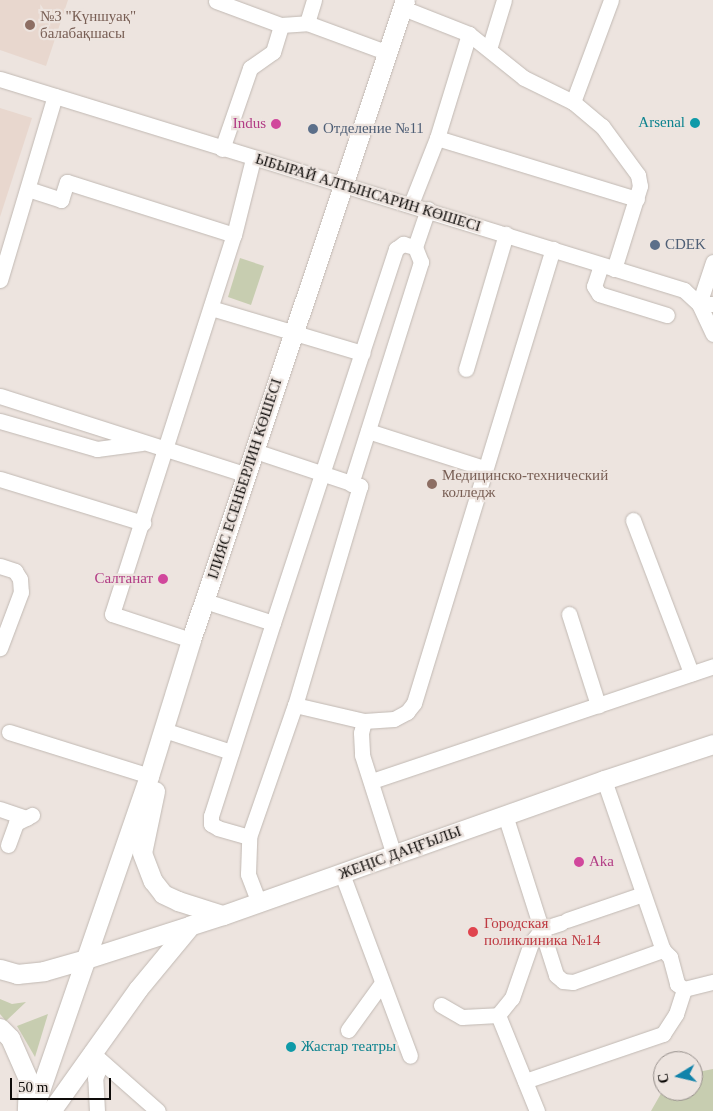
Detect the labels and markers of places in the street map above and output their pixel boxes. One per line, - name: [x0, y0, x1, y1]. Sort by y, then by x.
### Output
- place label: №3 "Күншуақ" балабақшасы: [40, 7, 136, 42]
- marker: №3 "Күншуақ" балабақшасы: [24, 19, 36, 31]
- place label: Arsenal: [638, 114, 685, 132]
- place label: Indus: [233, 115, 266, 133]
- marker: Arsenal: [689, 117, 701, 129]
- marker: Indus: [270, 118, 282, 130]
- place label: Отделение №11: [323, 120, 424, 138]
- marker: Отделение №11: [307, 123, 319, 135]
- place label: CDEK: [665, 236, 706, 254]
- marker: CDEK: [649, 239, 661, 251]
- place label: Медицинско-технический колледж: [442, 466, 608, 501]
- marker: Медицинско-технический колледж: [426, 478, 438, 490]
- place label: Салтанат: [94, 570, 153, 588]
- marker: Салтанат: [157, 573, 169, 585]
- place label: Aka: [589, 853, 614, 871]
- marker: Aka: [573, 856, 585, 868]
- place label: Городская поликлиника №14: [484, 914, 600, 949]
- marker: Городская поликлиника №14: [466, 925, 480, 939]
- place label: Жастар театры: [301, 1038, 396, 1056]
- marker: Жастар театры: [285, 1041, 297, 1053]

